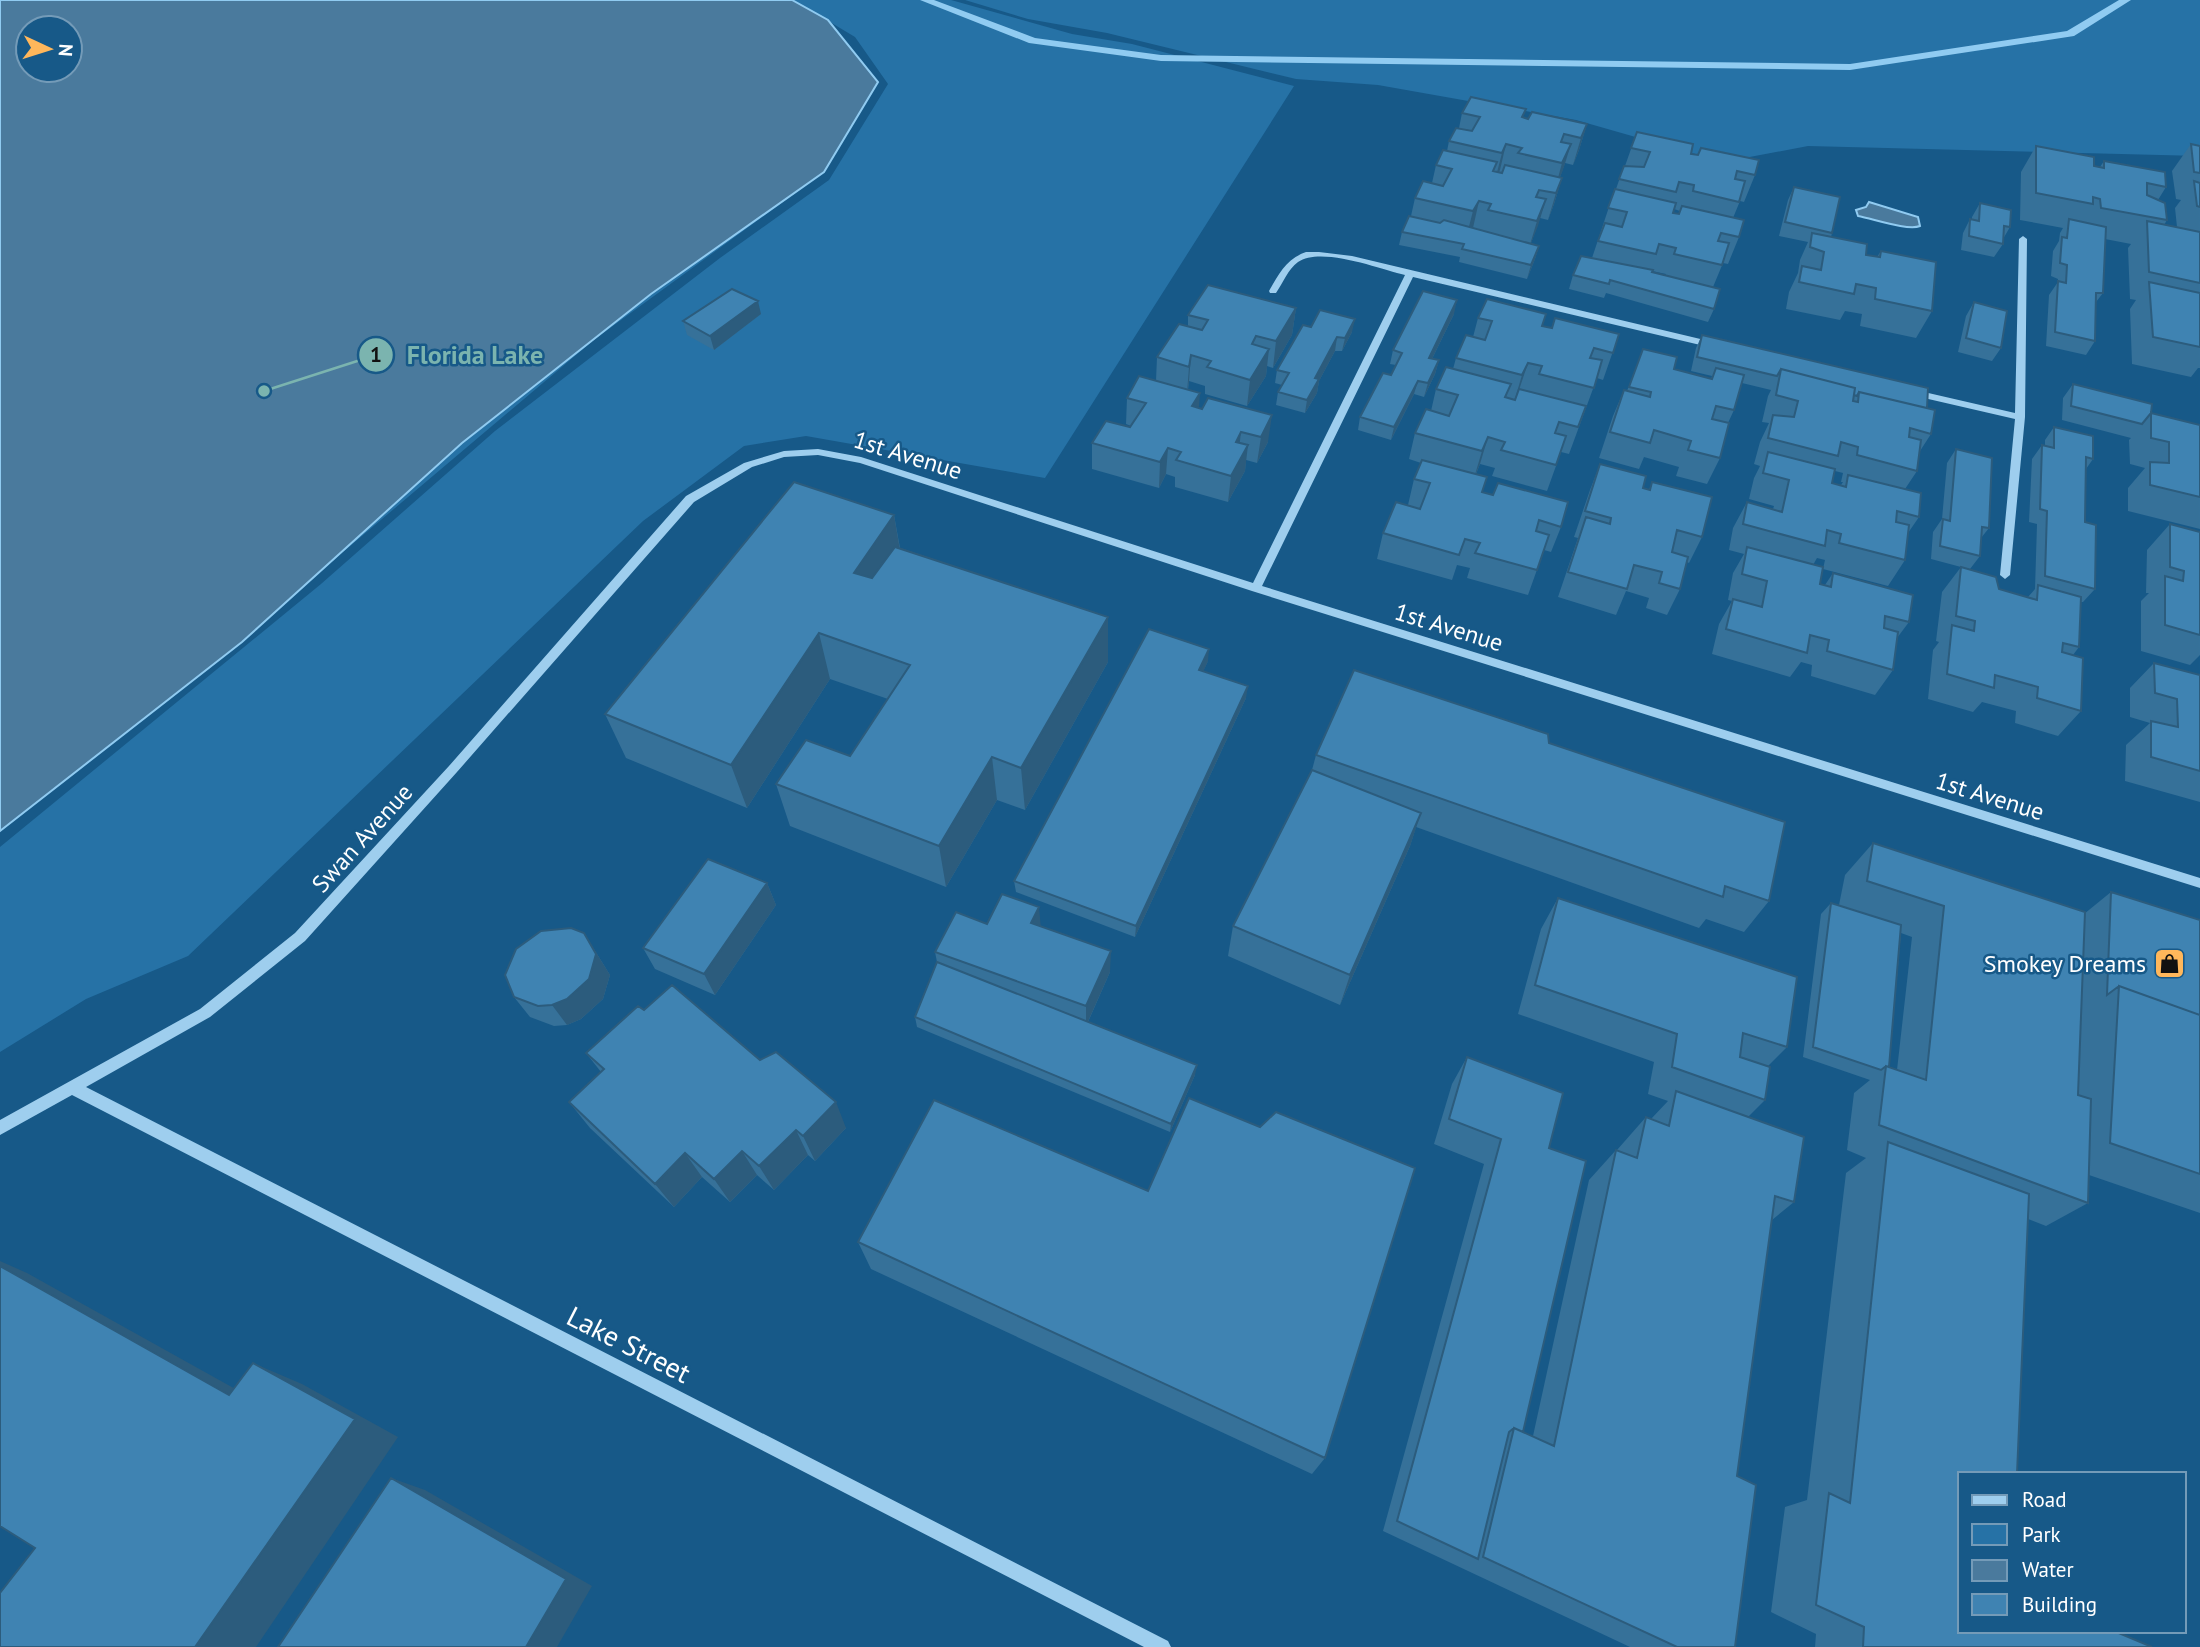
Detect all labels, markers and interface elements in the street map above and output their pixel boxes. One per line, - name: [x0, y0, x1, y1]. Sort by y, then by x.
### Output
- north arrow: [14, 14, 84, 84]
- text: N: [54, 43, 78, 57]
- callout: Florida Lake: [358, 331, 558, 378]
- text: Florida Lake: [407, 338, 543, 371]
- text: 1: [370, 341, 382, 368]
- street label: 1st Avenue: [850, 424, 966, 486]
- street label: 1st Avenue: [1391, 596, 1507, 658]
- street label: 1st Avenue: [1932, 765, 2048, 827]
- street label: Swan Avenue: [305, 777, 419, 899]
- shop icon: Smokey Dreams: [2152, 946, 2186, 980]
- place label: Smokey Dreams: [1984, 948, 2146, 979]
- street label: Lake Street: [561, 1297, 698, 1391]
- legend: [1958, 1472, 2186, 1633]
- text: Road: [2022, 1486, 2066, 1513]
- text: Park: [2022, 1521, 2061, 1548]
- text: Water: [2022, 1556, 2074, 1583]
- text: Building: [2022, 1591, 2097, 1618]

